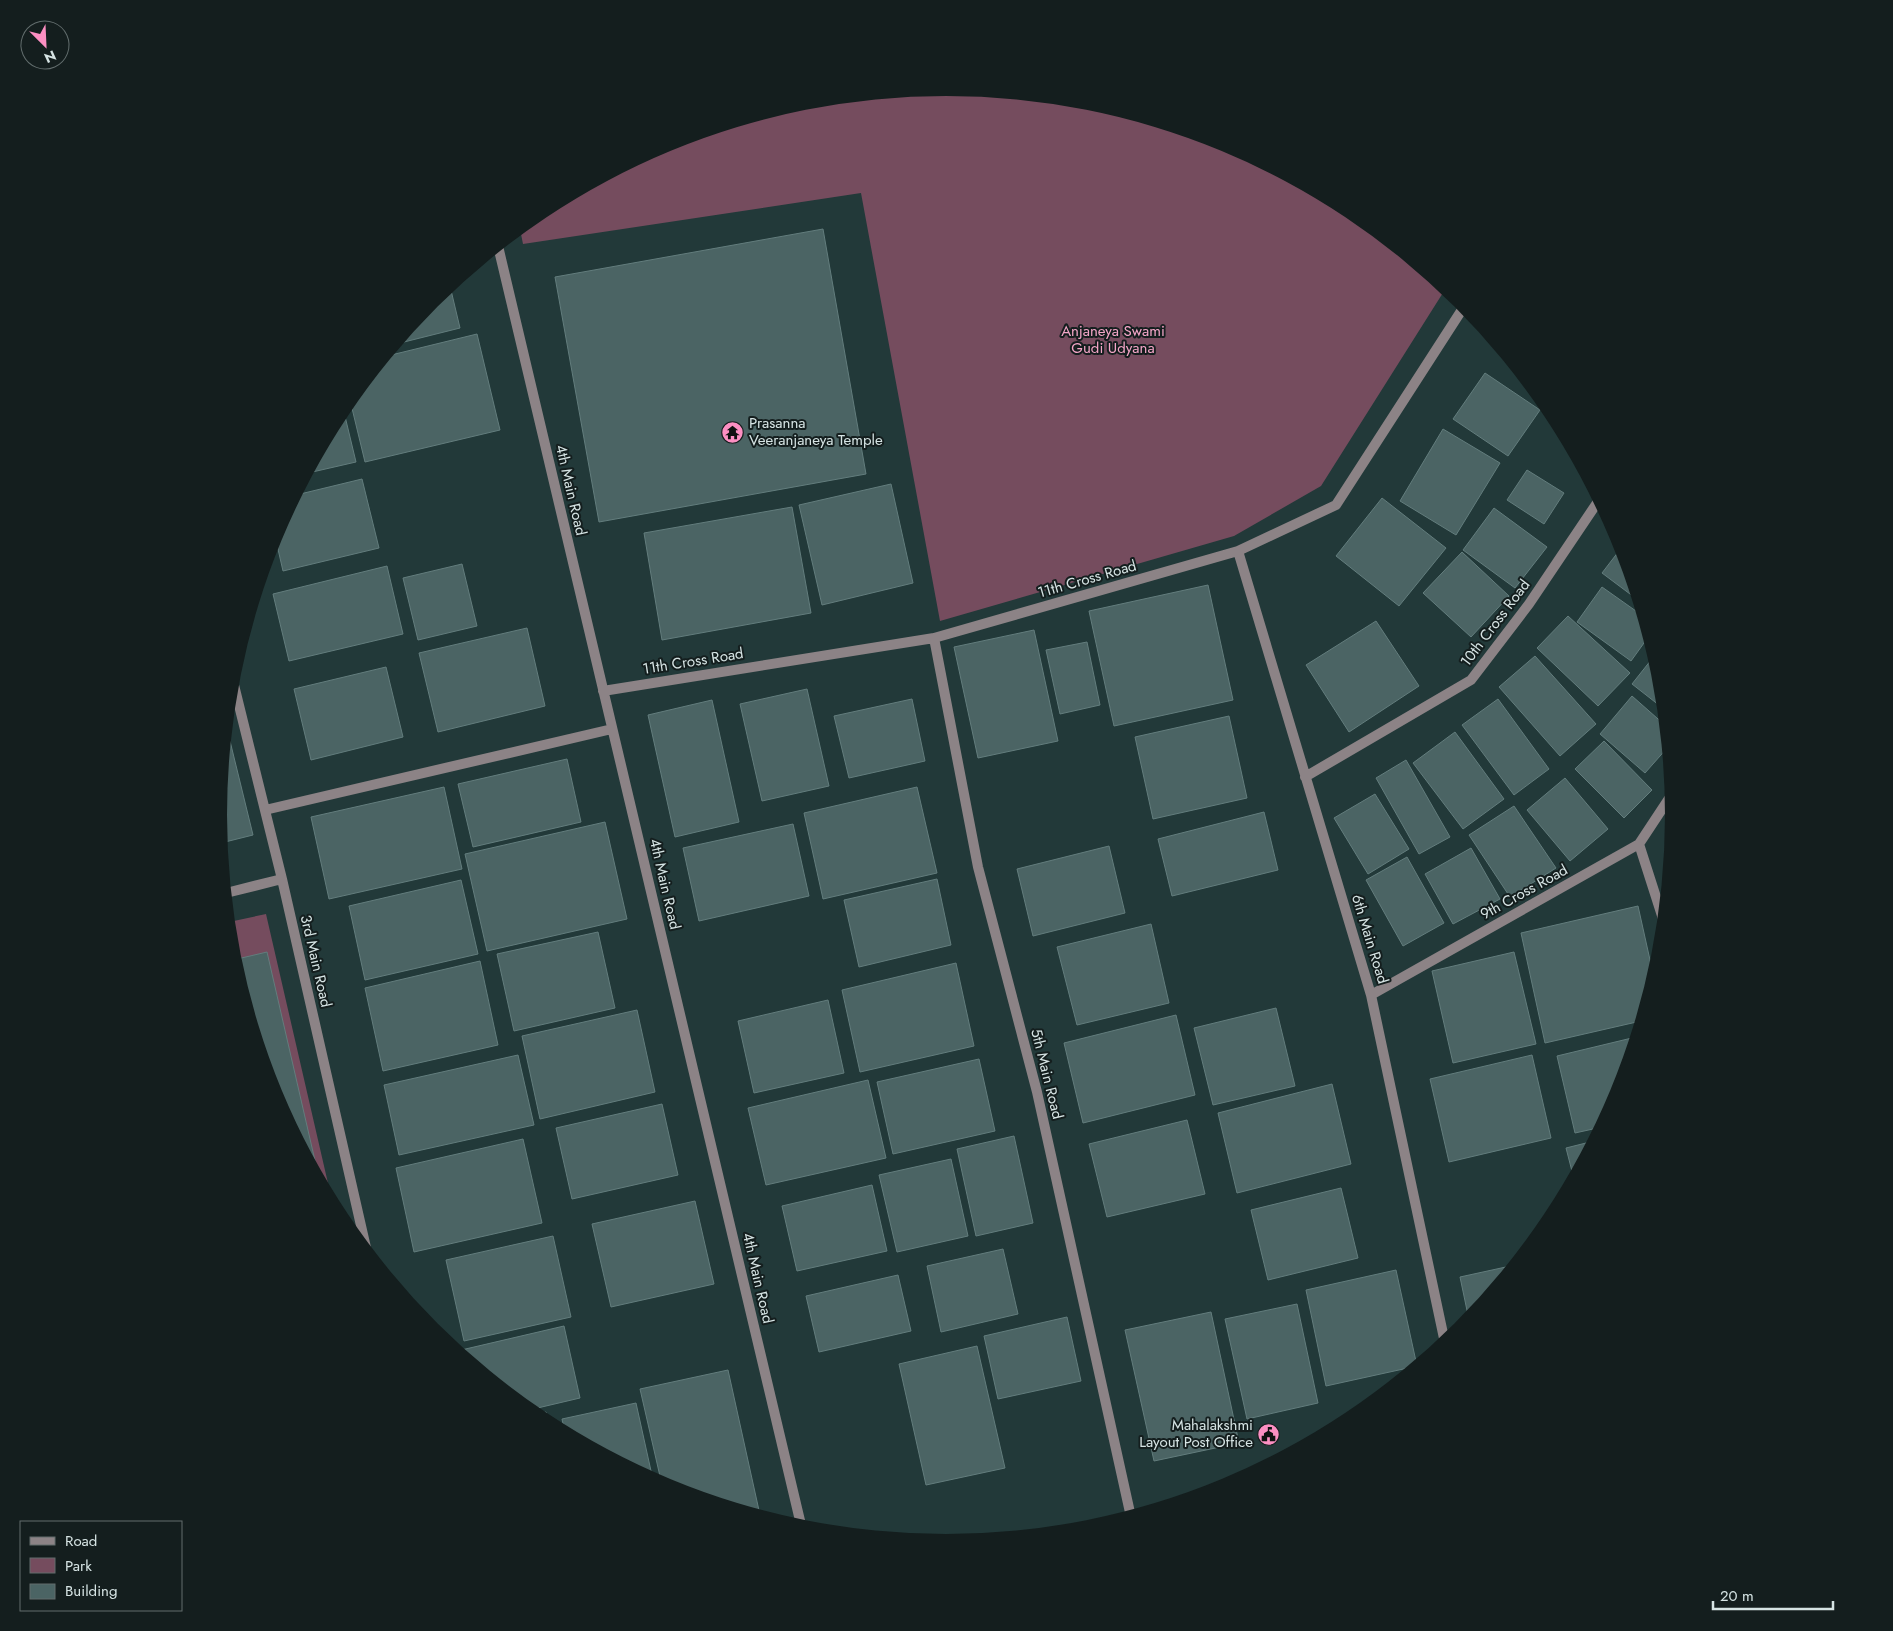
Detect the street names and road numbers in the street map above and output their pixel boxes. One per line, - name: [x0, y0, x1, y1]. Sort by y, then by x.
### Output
- street label: 4th Main Road: [550, 442, 592, 538]
- street label: 11th Cross Road: [1035, 554, 1139, 604]
- street label: 10th Cross Road: [1455, 575, 1535, 671]
- street label: 11th Cross Road: [641, 642, 745, 680]
- street label: 4th Main Road: [644, 836, 686, 932]
- street label: 9th Cross Road: [1476, 859, 1572, 925]
- street label: 6th Main Road: [1346, 891, 1394, 987]
- street label: 3rd Main Road: [295, 913, 337, 1009]
- street label: 5th Main Road: [1025, 1026, 1069, 1122]
- street label: 4th Main Road: [737, 1230, 779, 1326]

